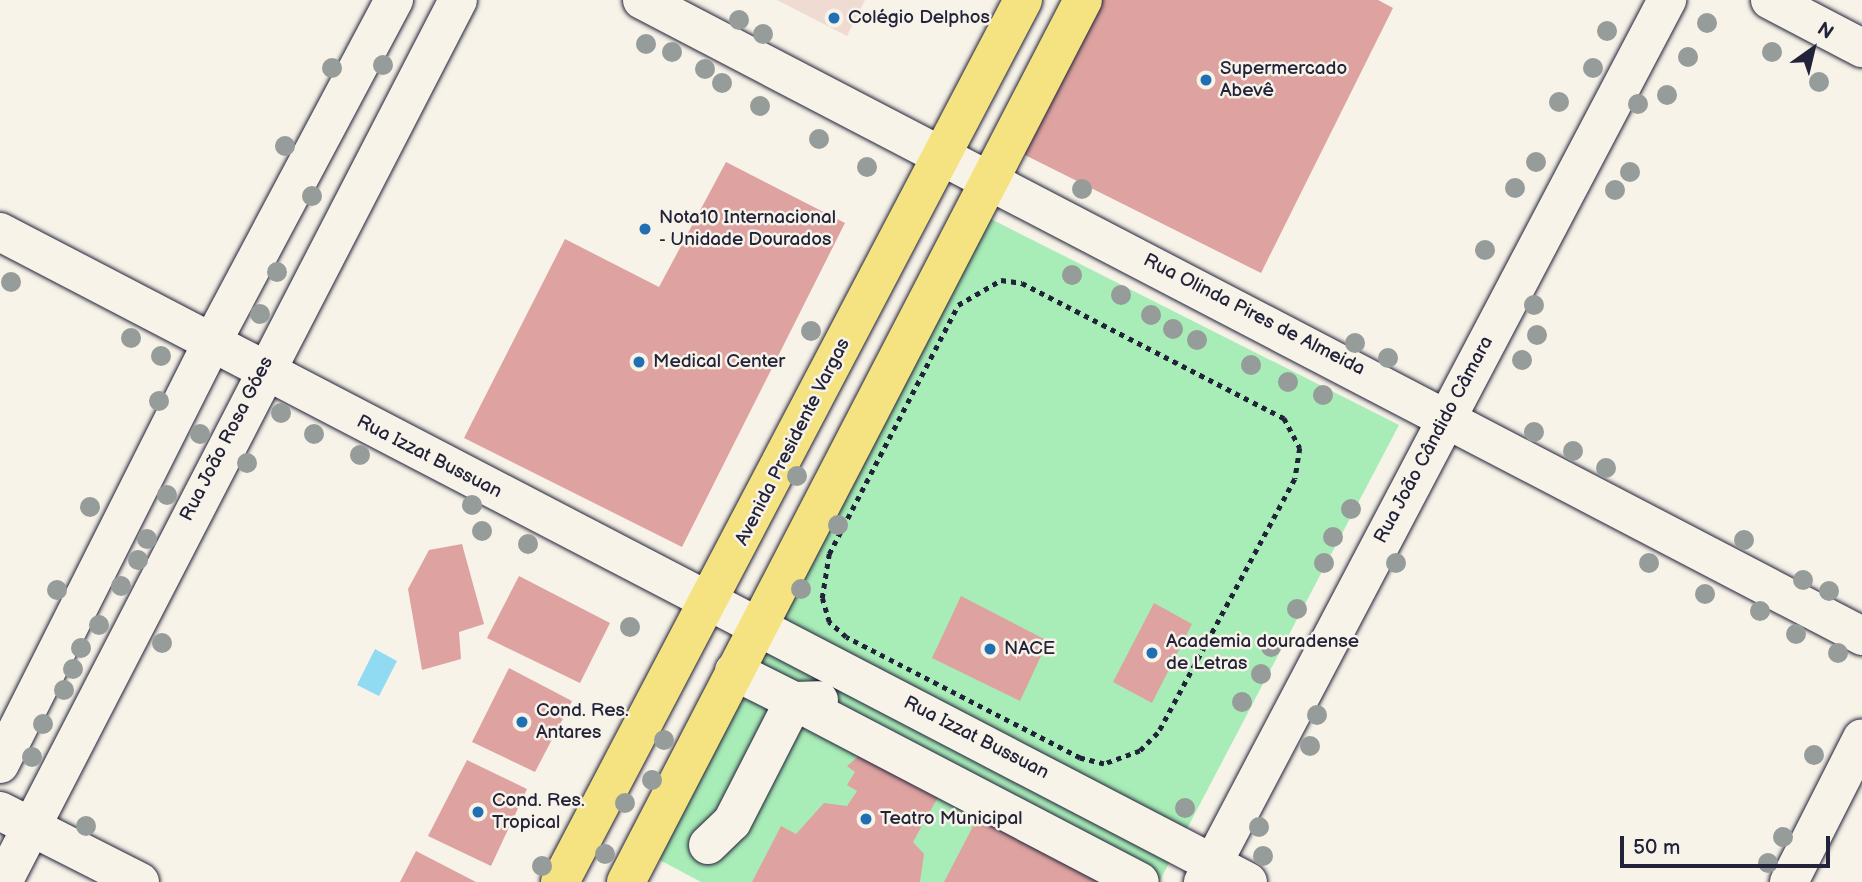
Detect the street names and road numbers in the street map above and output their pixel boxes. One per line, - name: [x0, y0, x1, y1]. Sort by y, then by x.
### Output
- street label: Rua Olinda Pires de Almeida: [1139, 249, 1369, 381]
- street label: Rua João Cândido Câmara: [1369, 332, 1499, 548]
- street label: Avenida Presidente Vargas: [731, 334, 855, 550]
- street label: Rua João Rosa Góes: [175, 353, 279, 525]
- street label: Rua Izzat Bussuan: [353, 411, 505, 503]
- street label: Rua Izzat Bussuan: [900, 692, 1052, 784]

